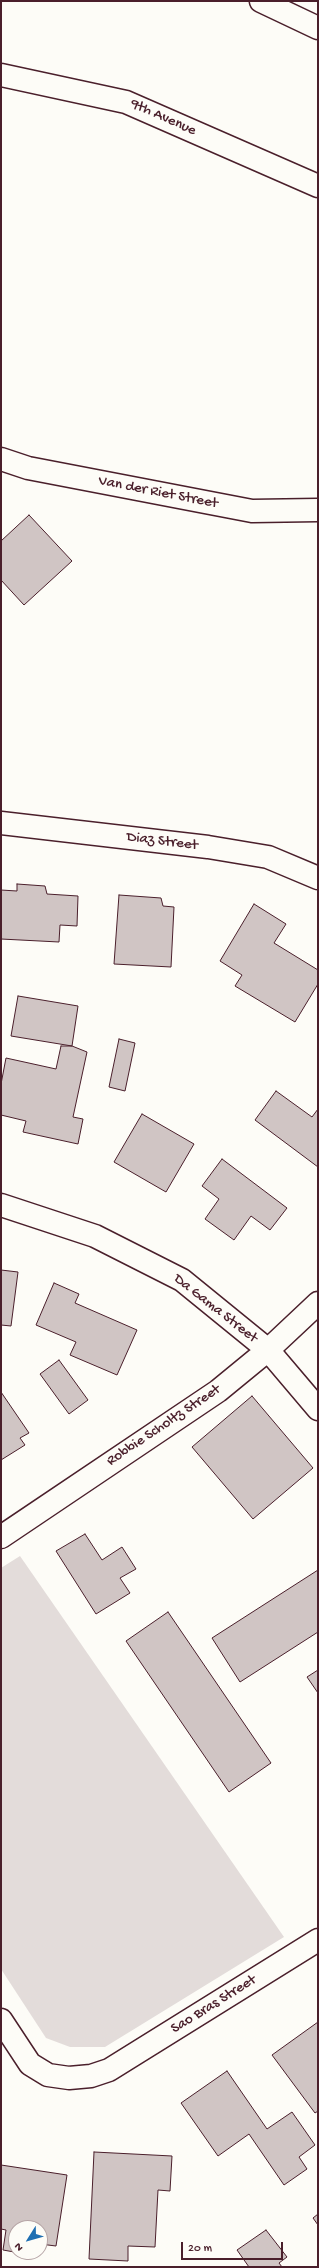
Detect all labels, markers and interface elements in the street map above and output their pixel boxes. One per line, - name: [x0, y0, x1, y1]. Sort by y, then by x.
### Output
- street label: 9th Avenue: [127, 95, 199, 141]
- street label: Van der Riet Street: [97, 473, 219, 513]
- street label: Diaz Street: [125, 829, 199, 855]
- street label: Da Gama Street: [169, 1271, 261, 1347]
- street label: Robbie Scholtz Street: [104, 1381, 224, 1471]
- street label: Sao Bras Street: [168, 1972, 260, 2038]
- north arrow: [8, 2220, 48, 2260]
- scale bar: [183, 2234, 285, 2260]
- text: N: [12, 2240, 26, 2253]
- text: 20 m: [188, 2242, 212, 2256]

